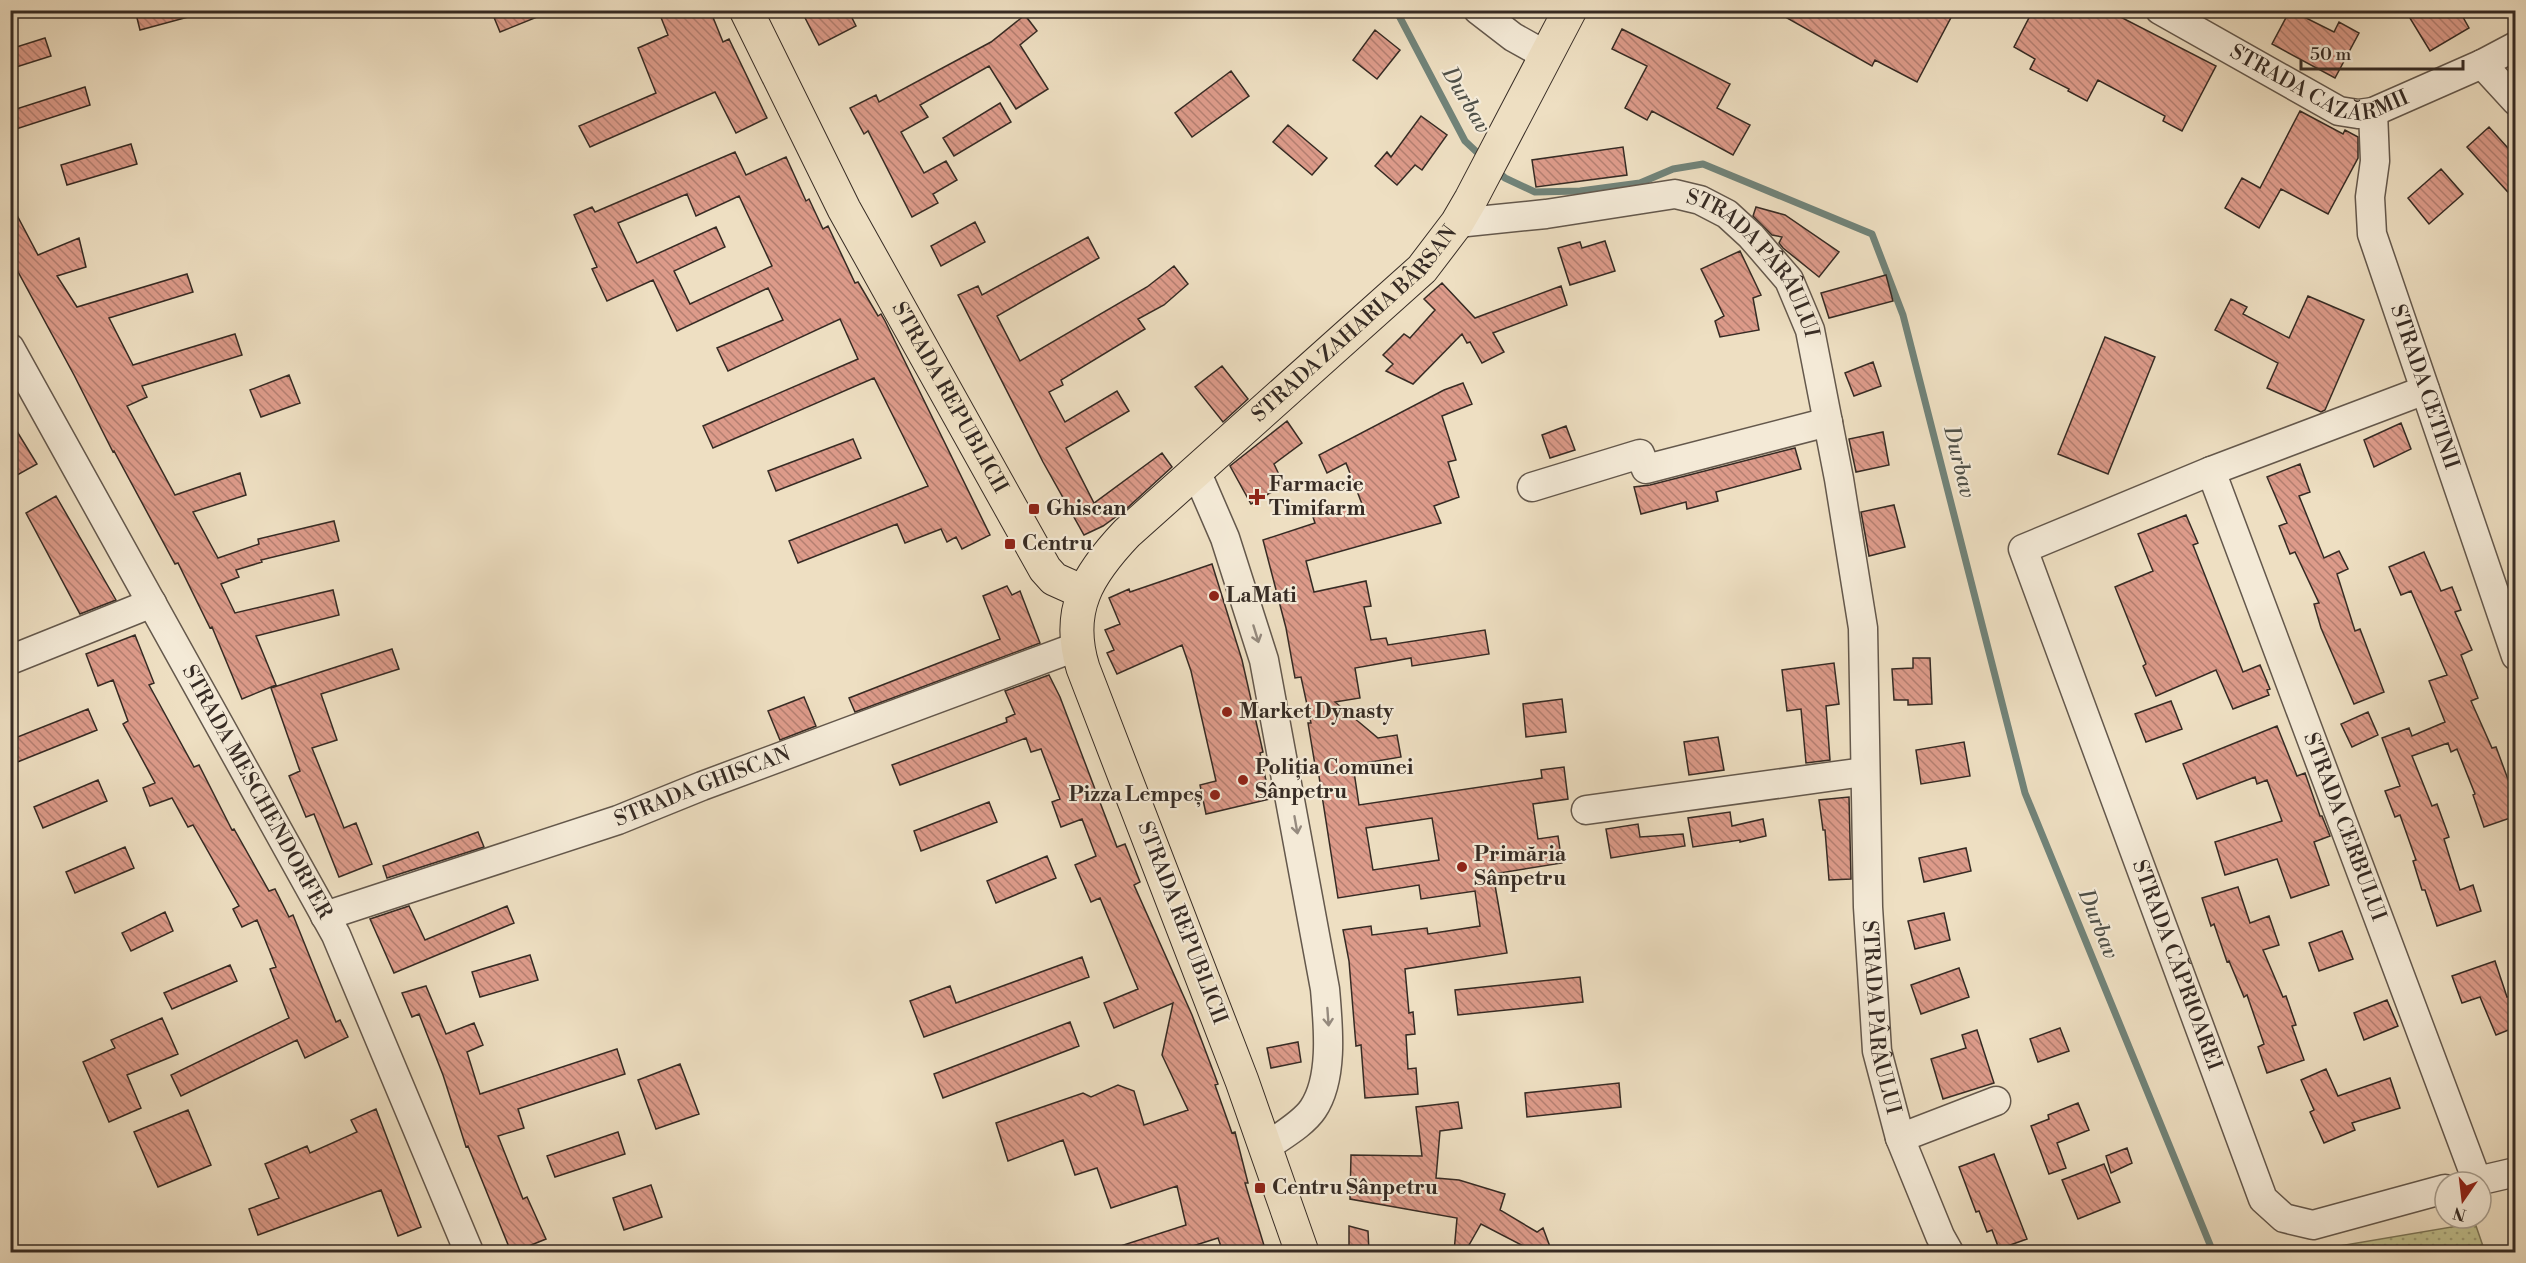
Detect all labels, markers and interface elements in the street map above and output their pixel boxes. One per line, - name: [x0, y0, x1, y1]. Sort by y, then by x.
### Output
- scale bar: [2301, 33, 2463, 71]
- street label: STRADA CAZĂRMII: [2225, 39, 2413, 128]
- text: 50 m: [2310, 43, 2352, 66]
- water label: Durbav: [1435, 61, 1496, 138]
- street label: STRADA PÂRÂULUI: [1684, 184, 1824, 339]
- street label: STRADA ZAHARIA BÂRSAN: [1247, 220, 1463, 428]
- street label: STRADA REPUBLICII: [886, 298, 1013, 498]
- street label: STRADA CETINII: [2384, 301, 2464, 473]
- water label: Durbav: [1937, 422, 1981, 501]
- place label: Farmacie Timifarm: [1269, 472, 1366, 522]
- marker: Farmacie Timifarm: [1250, 490, 1264, 504]
- place label: Ghiscan: [1046, 496, 1127, 522]
- marker: Ghiscan: [1027, 502, 1041, 516]
- place label: Centru: [1022, 531, 1093, 557]
- marker: Centru: [1003, 537, 1017, 551]
- place label: LaMati: [1226, 583, 1297, 609]
- marker: LaMati: [1207, 589, 1221, 603]
- one-way arrow: [1251, 624, 1262, 643]
- street label: STRADA MESCHENDORFER: [176, 661, 338, 924]
- place label: Market Dynasty: [1239, 699, 1394, 725]
- marker: Market Dynasty: [1220, 705, 1234, 719]
- street label: STRADA CERBULUI: [2297, 729, 2391, 925]
- street label: STRADA GHISCAN: [611, 741, 794, 833]
- place label: Poliția Comunei Sânpetru: [1255, 755, 1414, 805]
- marker: Poliția Comunei Sânpetru: [1236, 773, 1250, 787]
- place label: Pizza Lempeș: [1069, 782, 1203, 808]
- marker: Pizza Lempeș: [1208, 788, 1222, 802]
- one-way arrow: [1291, 814, 1302, 834]
- street label: STRADA REPUBLICII: [1131, 818, 1233, 1028]
- place label: Primăria Sânpetru: [1474, 842, 1567, 892]
- street label: STRADA CĂPRIOAREI: [2126, 856, 2227, 1074]
- marker: Primăria Sânpetru: [1455, 860, 1469, 874]
- water label: Durbav: [2071, 884, 2124, 963]
- street label: STRADA PÂRÂULUI: [1856, 919, 1906, 1117]
- one-way arrow: [1322, 1006, 1333, 1026]
- north arrow: [2433, 1170, 2493, 1230]
- place label: Centru Sânpetru: [1272, 1175, 1438, 1201]
- marker: Centru Sânpetru: [1253, 1181, 1267, 1195]
- text: N: [2451, 1202, 2468, 1225]

